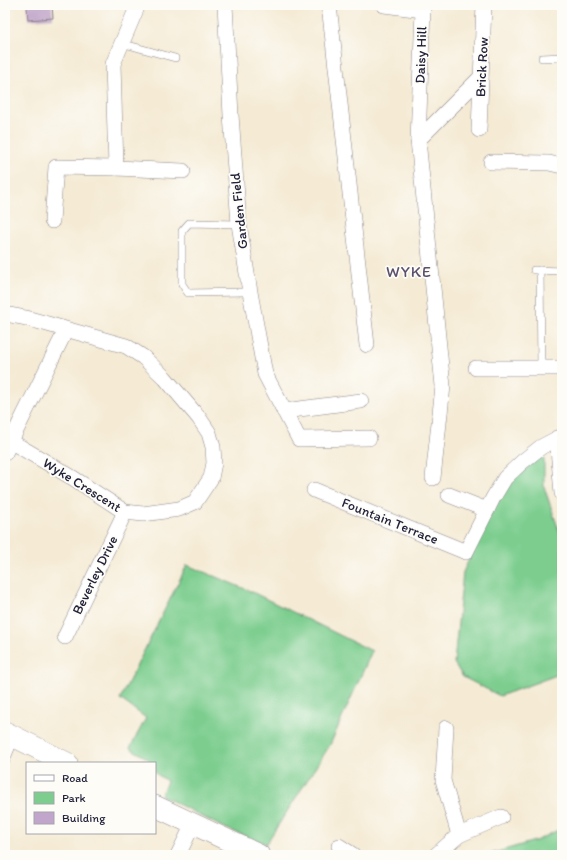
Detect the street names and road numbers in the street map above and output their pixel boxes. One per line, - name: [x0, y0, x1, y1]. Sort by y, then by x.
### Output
- street label: Daisy Hill: [412, 26, 430, 84]
- street label: Brick Row: [472, 36, 492, 98]
- street label: Garden Field: [226, 172, 251, 250]
- street label: Wyke Crescent: [40, 454, 124, 516]
- street label: Fountain Terrace: [339, 494, 441, 548]
- street label: Beverley Drive: [69, 532, 122, 617]

